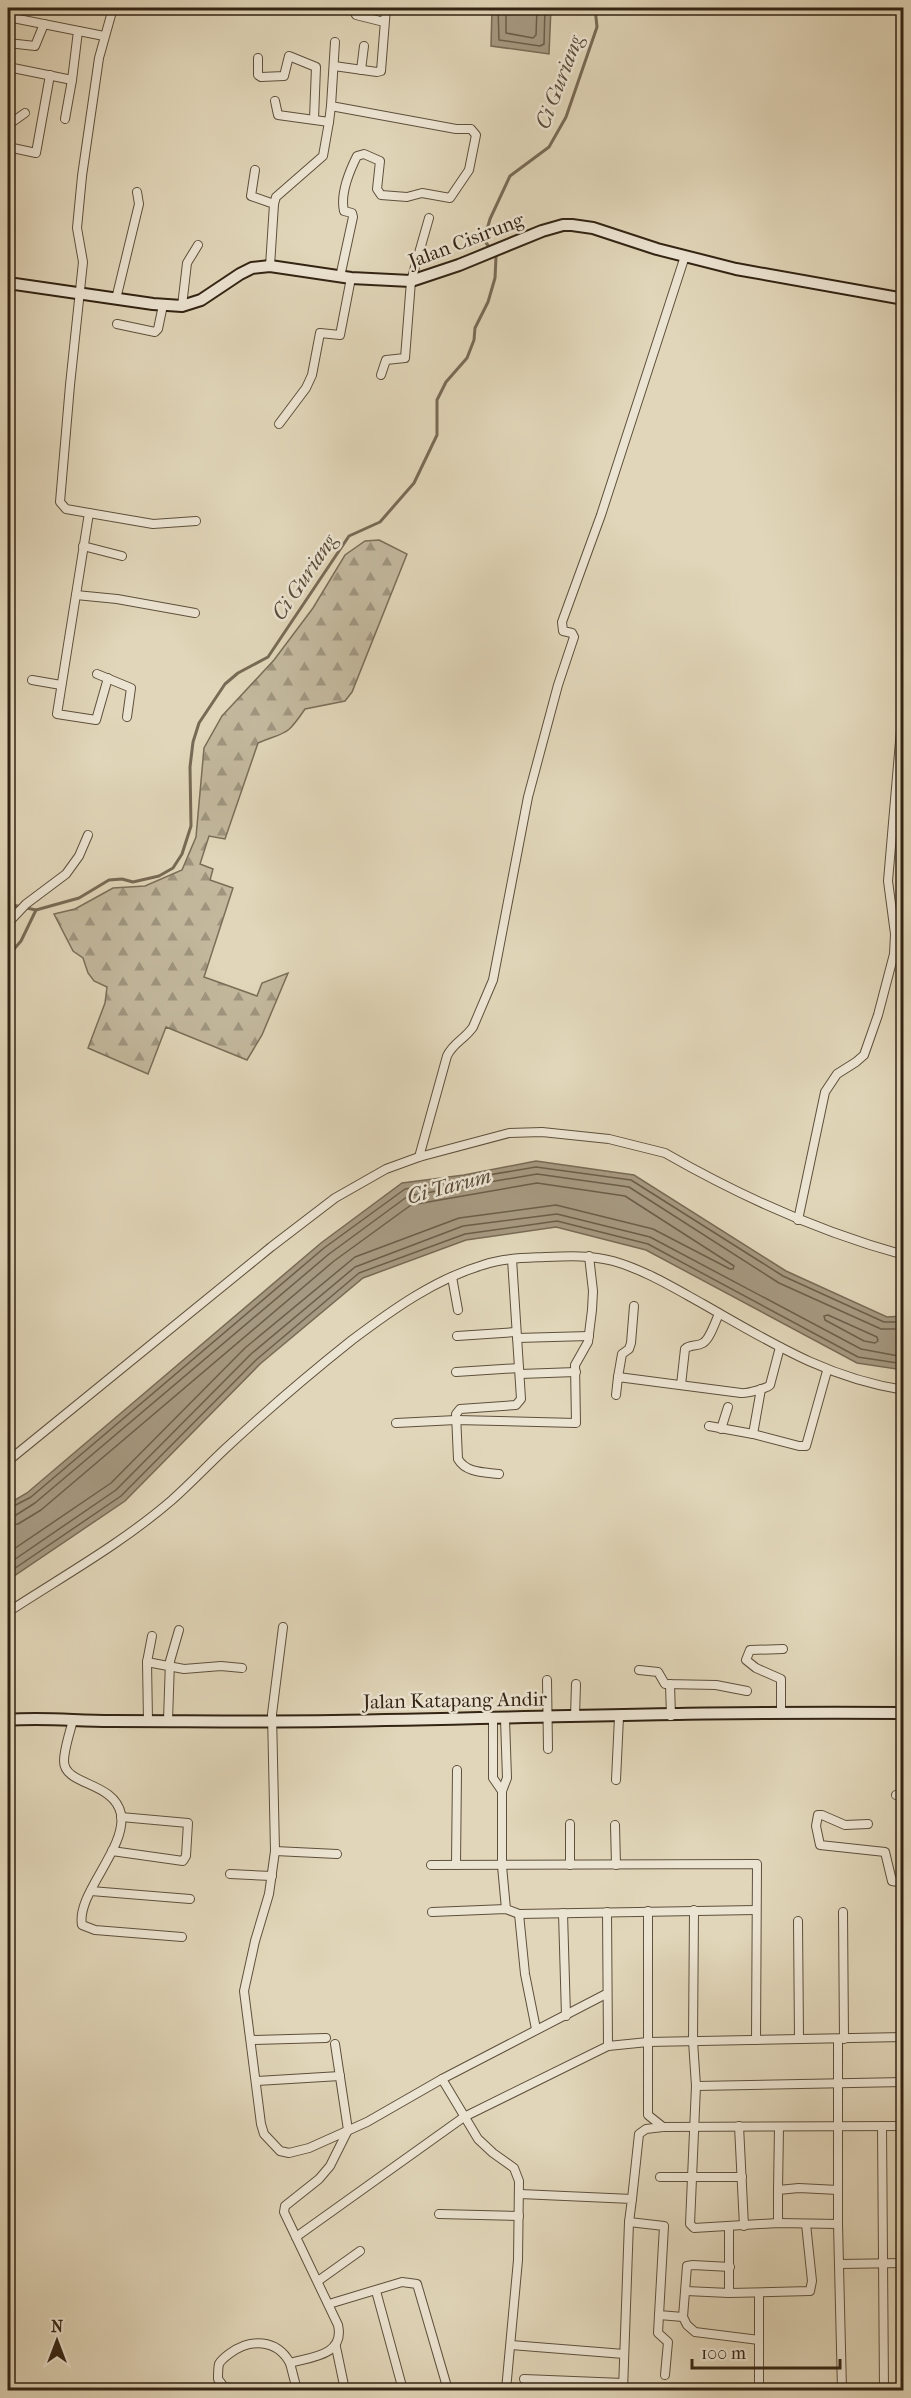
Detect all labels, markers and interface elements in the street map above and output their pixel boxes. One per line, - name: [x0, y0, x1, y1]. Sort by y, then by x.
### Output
- water label: Ci Guriang: [530, 31, 588, 132]
- street label: Jalan Cisirung: [403, 208, 527, 274]
- water label: Ci Guriang: [267, 529, 342, 624]
- water label: Ci Tarum: [404, 1163, 494, 1209]
- street label: Jalan Katapang Andir: [361, 1687, 548, 1714]
- north arrow: [27, 2311, 87, 2371]
- text: N: [51, 2317, 64, 2336]
- scale bar: [692, 2332, 840, 2370]
- text: 100 m: [701, 2343, 746, 2364]

